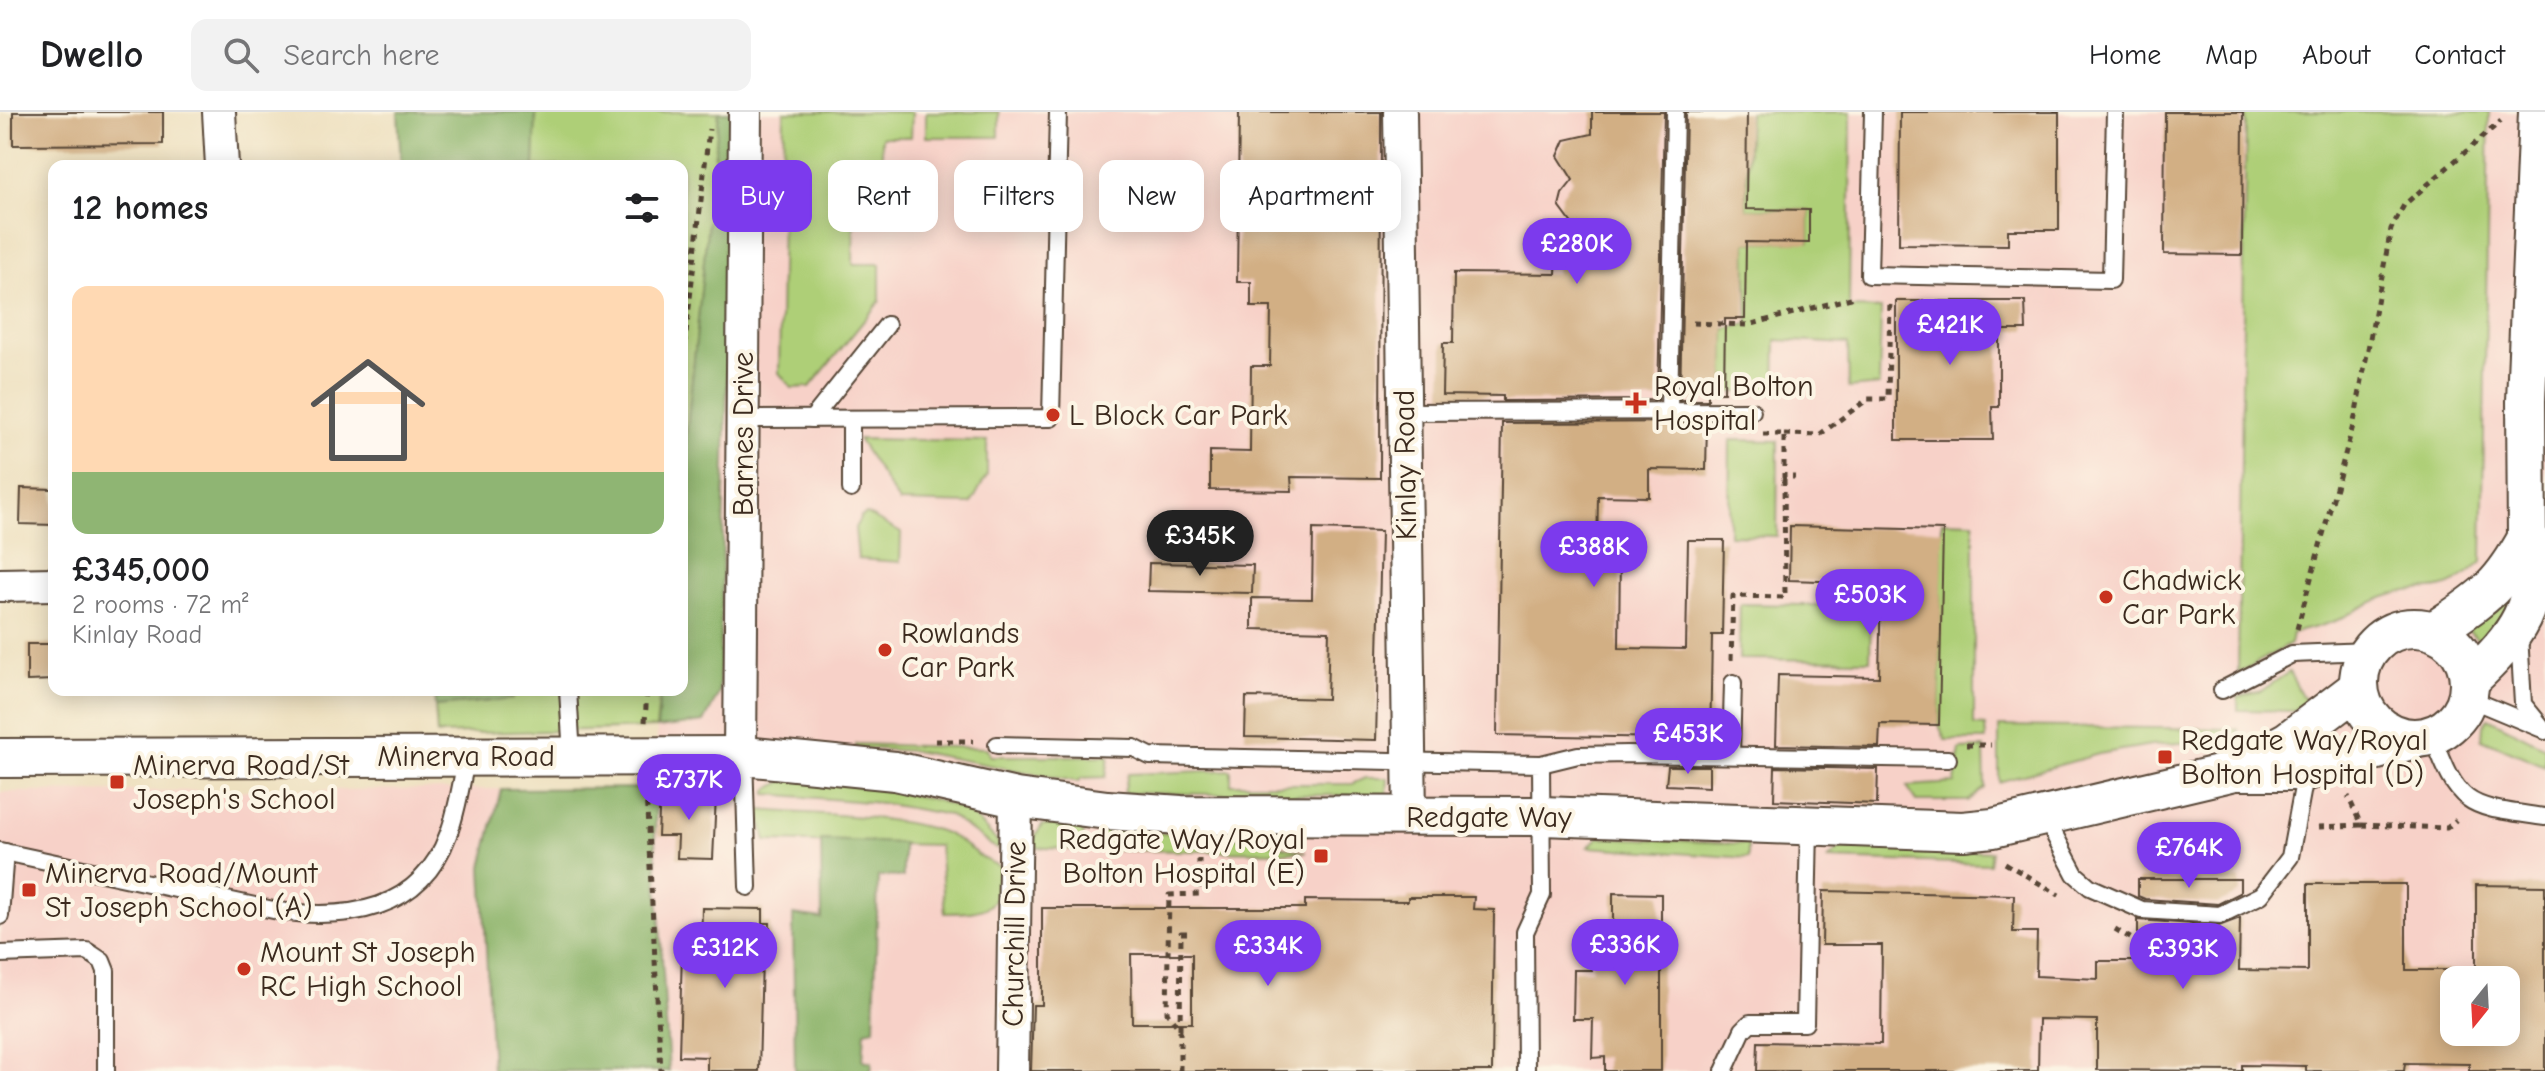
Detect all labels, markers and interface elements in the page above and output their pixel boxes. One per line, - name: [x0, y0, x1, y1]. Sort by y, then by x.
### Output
- search box: [191, 19, 751, 91]
- text: Dwello: [40, 33, 143, 77]
- icon: search: [219, 33, 263, 77]
- text: Search here: [283, 38, 440, 73]
- text: Home: [2089, 39, 2161, 71]
- text: Map: [2205, 39, 2258, 71]
- text: About: [2302, 39, 2370, 71]
- text: Contact: [2414, 39, 2505, 71]
- chip: Buy: [712, 160, 812, 232]
- chip: Rent: [828, 160, 938, 232]
- chip: Filters: [954, 160, 1083, 232]
- chip: New: [1099, 160, 1204, 232]
- chip: Apartment: [1220, 160, 1401, 232]
- icon: filters: [620, 186, 664, 230]
- text: 12 homes: [72, 188, 208, 228]
- pin: £280K: [1521, 218, 1633, 286]
- text: £280K: [1541, 229, 1613, 259]
- pin: £421K: [1894, 299, 2006, 367]
- text: £421K: [1916, 310, 1984, 340]
- icon: home: [296, 338, 440, 482]
- street label: Barnes Drive: [726, 352, 761, 516]
- place label: Royal Bolton Hospital: [1654, 369, 1813, 438]
- street label: Kinlay Road: [1387, 389, 1424, 541]
- marker: Royal Bolton Hospital: [1625, 392, 1647, 414]
- place label: L Block Car Park: [1069, 398, 1288, 433]
- marker: L Block Car Park: [1044, 406, 1062, 424]
- pin: £345K: [1144, 510, 1256, 578]
- text: £345K: [1165, 521, 1235, 551]
- pin: £388K: [1538, 521, 1650, 589]
- text: £388K: [1558, 532, 1630, 562]
- text: £345,000: [72, 550, 210, 590]
- place label: Chadwick Car Park: [2122, 563, 2242, 632]
- pin: £503K: [1814, 569, 1926, 637]
- text: £503K: [1833, 580, 1907, 610]
- marker: Chadwick Car Park: [2097, 588, 2115, 606]
- text: 2 rooms · 72 m²: [72, 590, 249, 620]
- place label: Rowlands Car Park: [901, 616, 1019, 685]
- text: Kinlay Road: [72, 620, 202, 650]
- marker: Rowlands Car Park: [876, 641, 894, 659]
- pin: £453K: [1632, 708, 1744, 776]
- text: £453K: [1653, 719, 1723, 749]
- place label: Redgate Way/Royal Bolton Hospital (D): [2181, 723, 2428, 792]
- street label: Minerva Road: [377, 739, 555, 774]
- place label: Minerva Road/St Joseph's School: [133, 748, 350, 817]
- marker: Redgate Way/Royal Bolton Hospital (D): [2156, 748, 2174, 766]
- pin: £737K: [633, 754, 745, 822]
- text: £737K: [655, 765, 723, 795]
- marker: Minerva Road/St Joseph's School: [108, 773, 126, 791]
- street label: Redgate Way: [1406, 800, 1572, 835]
- place label: Redgate Way/Royal Bolton Hospital (E): [1058, 822, 1305, 891]
- pin: £764K: [2133, 822, 2245, 890]
- text: £764K: [2155, 833, 2223, 863]
- street label: Churchill Drive: [995, 841, 1034, 1027]
- marker: Redgate Way/Royal Bolton Hospital (E): [1312, 847, 1330, 865]
- place label: Minerva Road/Mount St Joseph School (A): [45, 856, 319, 925]
- marker: Minerva Road/Mount St Joseph School (A): [20, 881, 38, 899]
- pin: £336K: [1569, 919, 1681, 987]
- pin: £334K: [1212, 920, 1324, 988]
- pin: £312K: [669, 922, 781, 990]
- pin: £393K: [2127, 923, 2239, 991]
- text: £336K: [1590, 930, 1660, 960]
- text: £334K: [1233, 931, 1303, 961]
- text: £312K: [691, 933, 759, 963]
- text: £393K: [2148, 934, 2218, 964]
- place label: Mount St Joseph RC High School: [260, 935, 476, 1004]
- marker: Mount St Joseph RC High School: [235, 960, 253, 978]
- north arrow: [2440, 966, 2520, 1046]
- map controls: [2440, 966, 2520, 1046]

